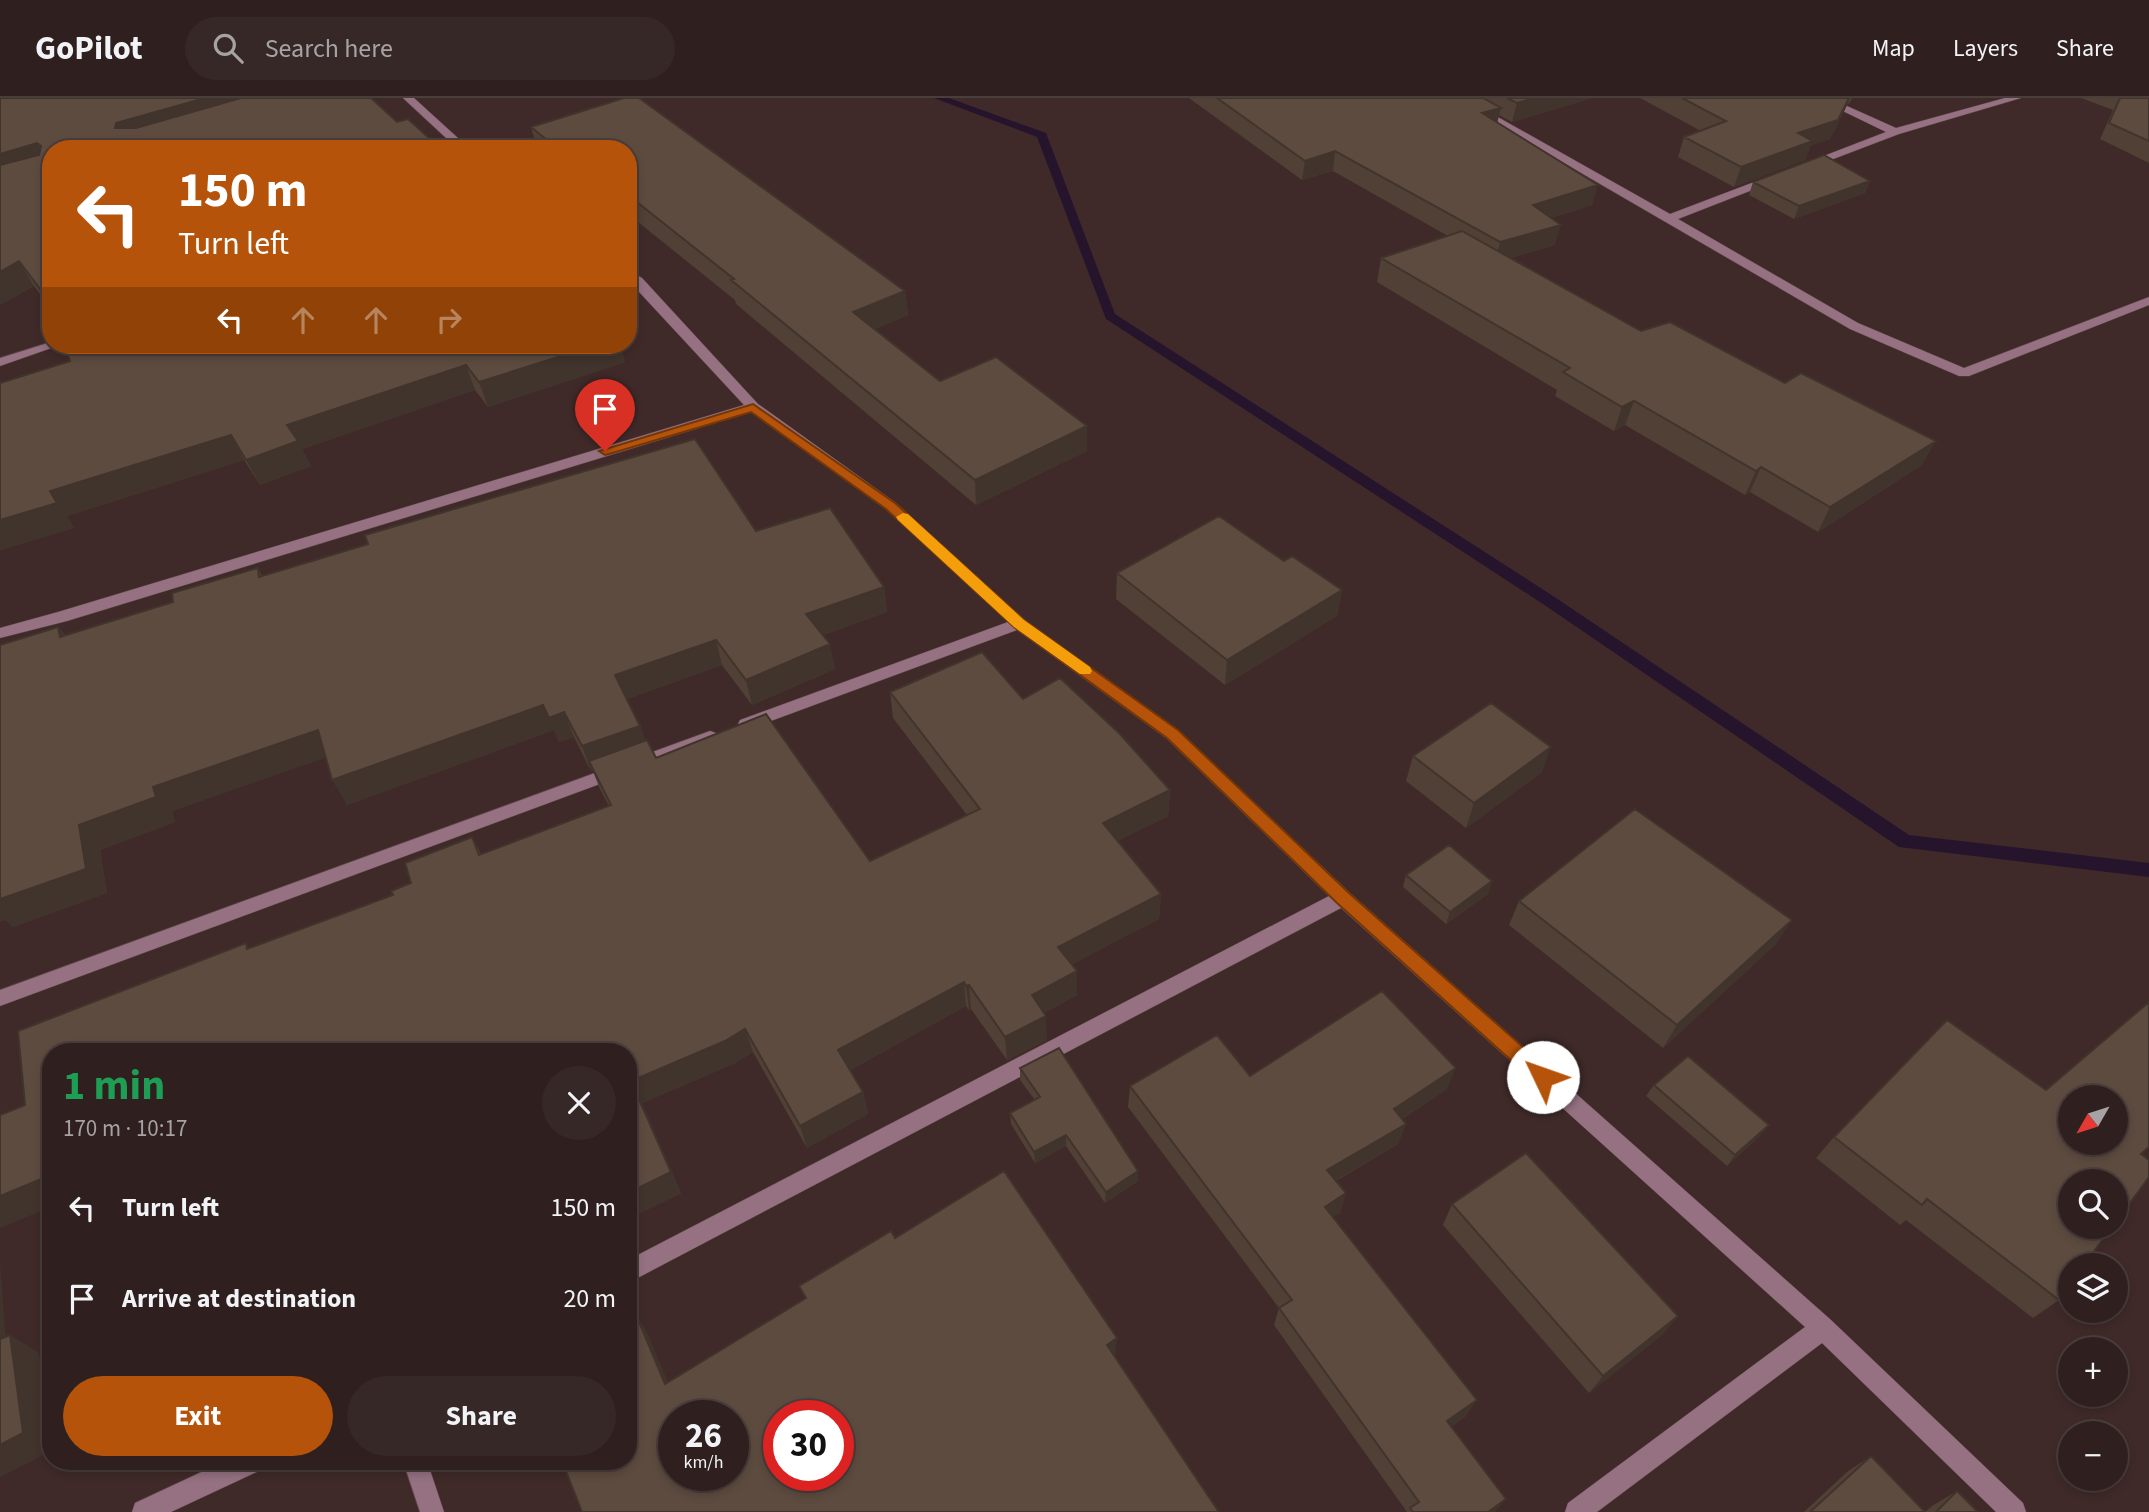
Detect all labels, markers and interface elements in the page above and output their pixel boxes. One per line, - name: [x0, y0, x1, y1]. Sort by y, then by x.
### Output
- search box: [185, 17, 675, 80]
- text: GoPilot: [35, 25, 143, 72]
- icon: search: [209, 29, 247, 67]
- text: Search here: [265, 30, 393, 67]
- text: Map: [1872, 31, 1915, 66]
- text: Layers: [1953, 31, 2018, 66]
- text: Share: [2056, 31, 2114, 66]
- text: 150 m: [178, 156, 307, 226]
- icon: left: [63, 168, 154, 259]
- text: Turn left: [178, 221, 289, 267]
- icon: left: [211, 301, 249, 339]
- icon: ahead: [284, 301, 322, 339]
- icon: ahead: [357, 301, 395, 339]
- icon: right: [430, 301, 468, 339]
- pin: [575, 379, 635, 451]
- icon: arrive: [586, 390, 624, 428]
- position arrow: [1506, 1040, 1580, 1114]
- text: 1 min: [63, 1056, 165, 1116]
- button: close: [542, 1066, 616, 1140]
- north arrow: [2058, 1085, 2128, 1155]
- map controls: [2058, 1085, 2128, 1491]
- text: 170 m · 10:17: [63, 1112, 187, 1145]
- button: search: [2058, 1169, 2128, 1239]
- icon: left: [63, 1189, 101, 1227]
- text: Turn left: [122, 1189, 219, 1226]
- text: 150 m: [550, 1189, 616, 1226]
- button: layers: [2058, 1253, 2128, 1323]
- icon: arrive: [63, 1280, 101, 1318]
- text: Arrive at destination: [122, 1280, 356, 1317]
- text: 20 m: [563, 1280, 616, 1317]
- button: +: [2058, 1337, 2128, 1407]
- button: Exit: [63, 1376, 333, 1456]
- button: Share: [347, 1376, 616, 1456]
- speed limit sign: 30: [763, 1400, 854, 1491]
- text: 26: [685, 1411, 722, 1461]
- button: −: [2058, 1421, 2128, 1491]
- text: km/h: [684, 1450, 723, 1475]

